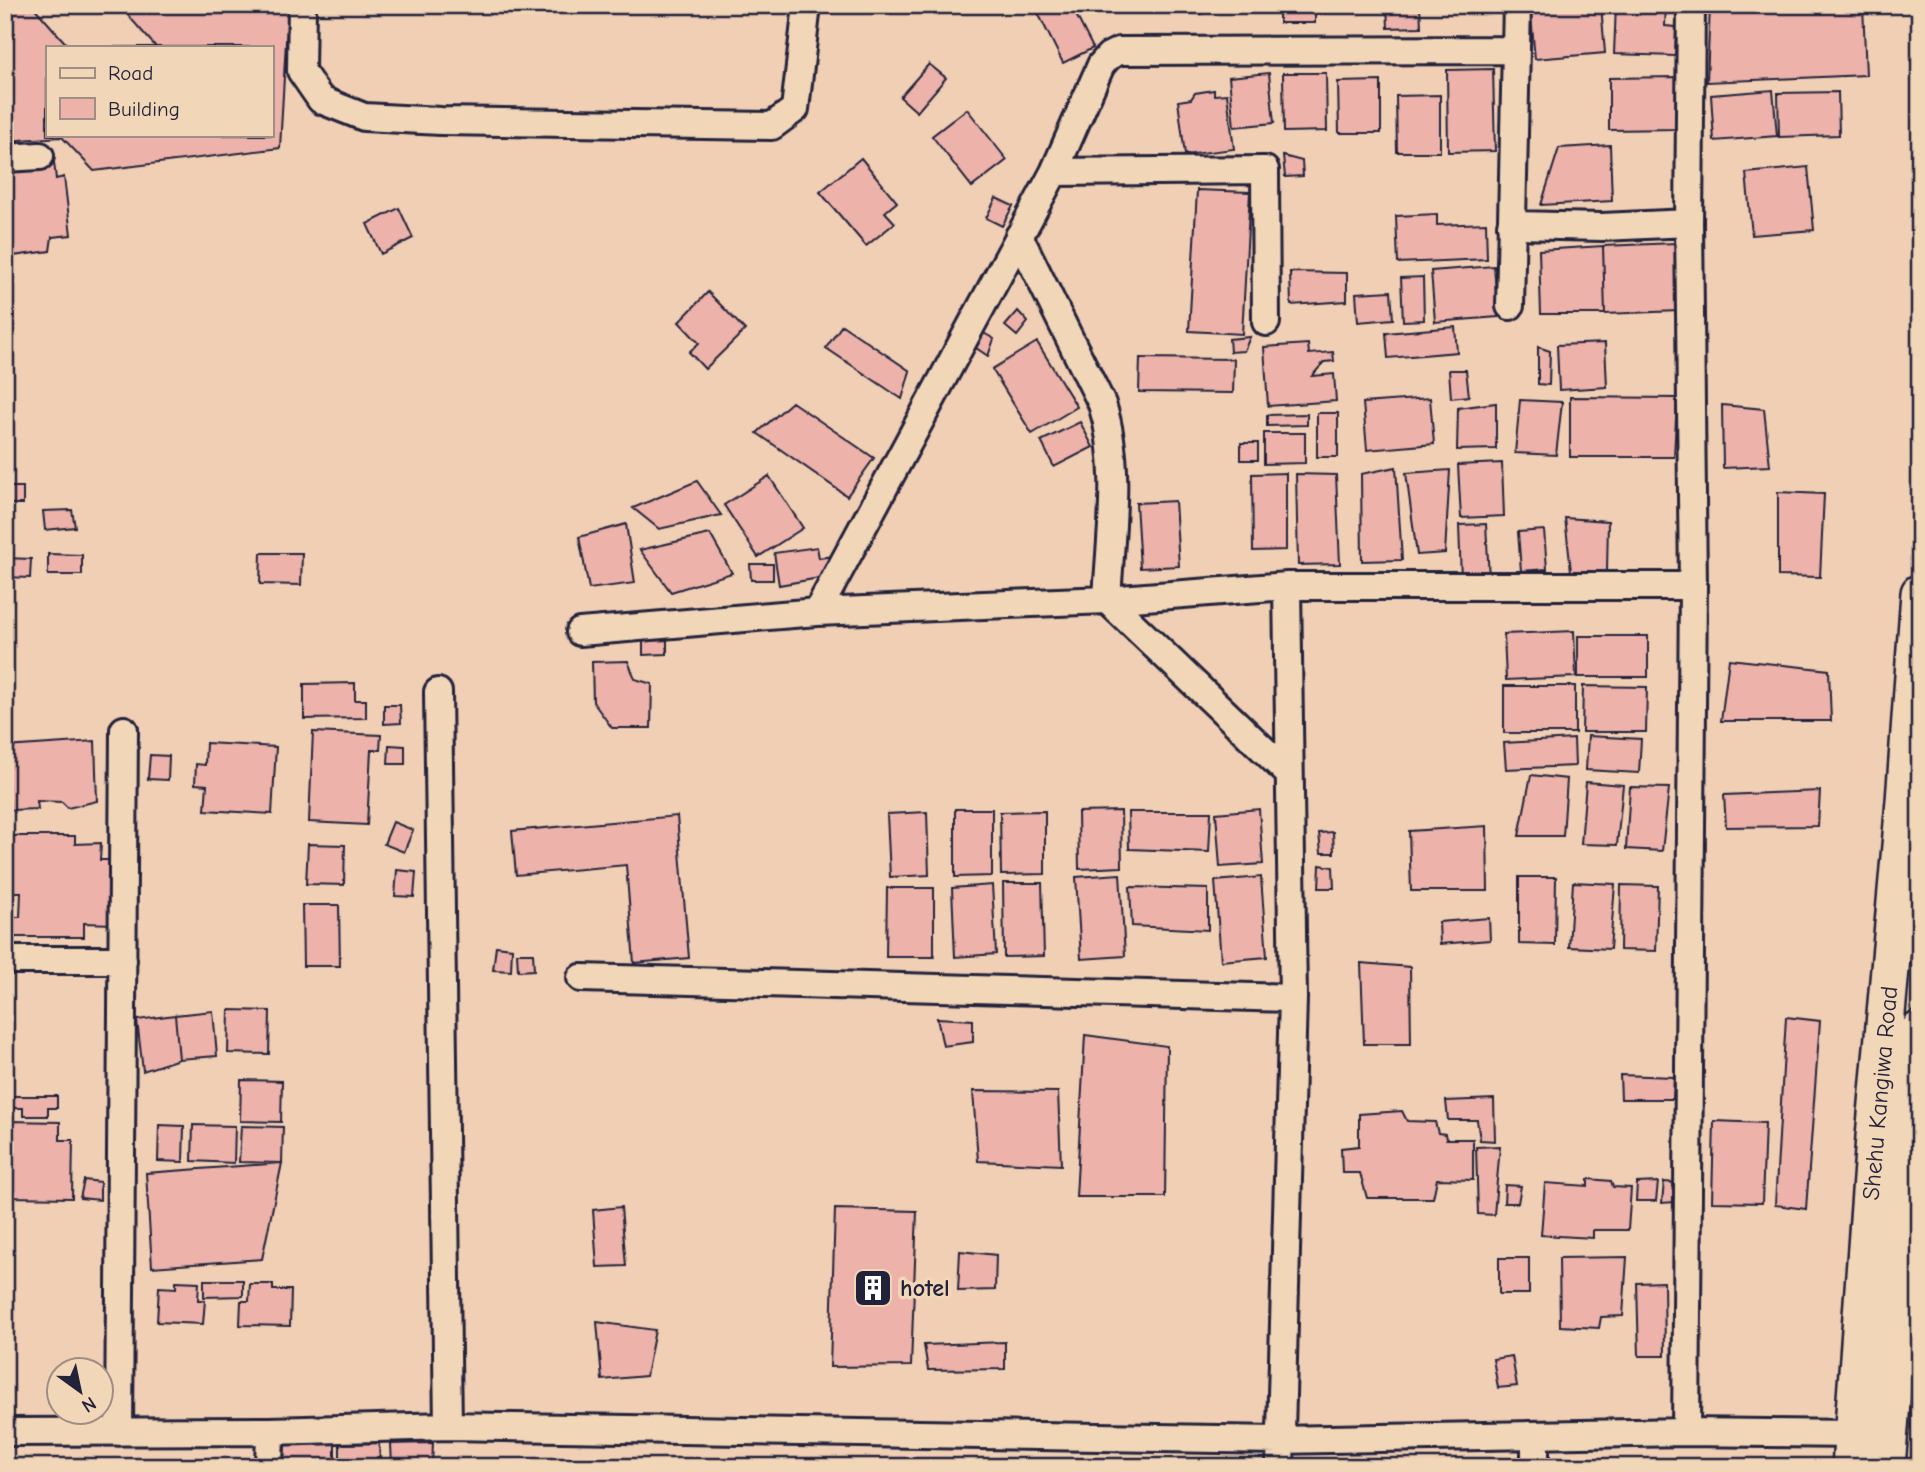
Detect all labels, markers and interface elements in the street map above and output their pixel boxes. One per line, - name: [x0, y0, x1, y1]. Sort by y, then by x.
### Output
- legend: [46, 46, 273, 136]
- text: Road: [108, 61, 153, 85]
- text: Building: [108, 97, 180, 121]
- street label: Shehu Kangiwa Road: [1857, 985, 1903, 1201]
- building icon: hotel: [852, 1267, 894, 1309]
- place label: hotel: [900, 1274, 950, 1302]
- north arrow: [46, 1356, 116, 1426]
- text: N: [78, 1392, 100, 1417]

